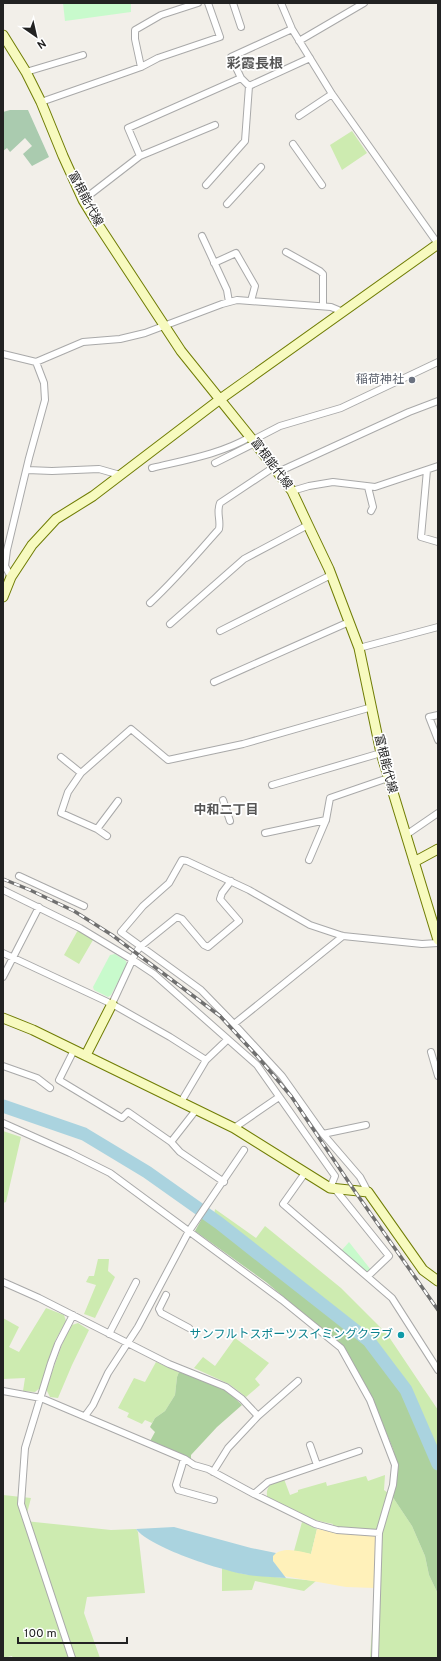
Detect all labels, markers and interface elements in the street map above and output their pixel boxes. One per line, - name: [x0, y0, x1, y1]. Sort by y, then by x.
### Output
- north arrow: [16, 16, 56, 56]
- text: N: [34, 35, 48, 51]
- district label: 彩霞長根: [227, 56, 283, 73]
- street label: 富根能代線: [64, 169, 106, 229]
- place label: 稲荷神社: [356, 372, 404, 388]
- marker: 稲荷神社: [407, 375, 417, 385]
- street label: 富根能代線: [247, 435, 295, 493]
- street label: 富根能代線: [370, 733, 400, 795]
- district label: 中和二丁目: [193, 802, 259, 819]
- place label: サンフルトスポーツスイミングクラブ: [190, 1327, 393, 1343]
- marker: サンフルトスポーツスイミングクラブ: [396, 1330, 406, 1340]
- scale bar: [18, 1619, 127, 1645]
- text: 100 m: [24, 1626, 57, 1642]

